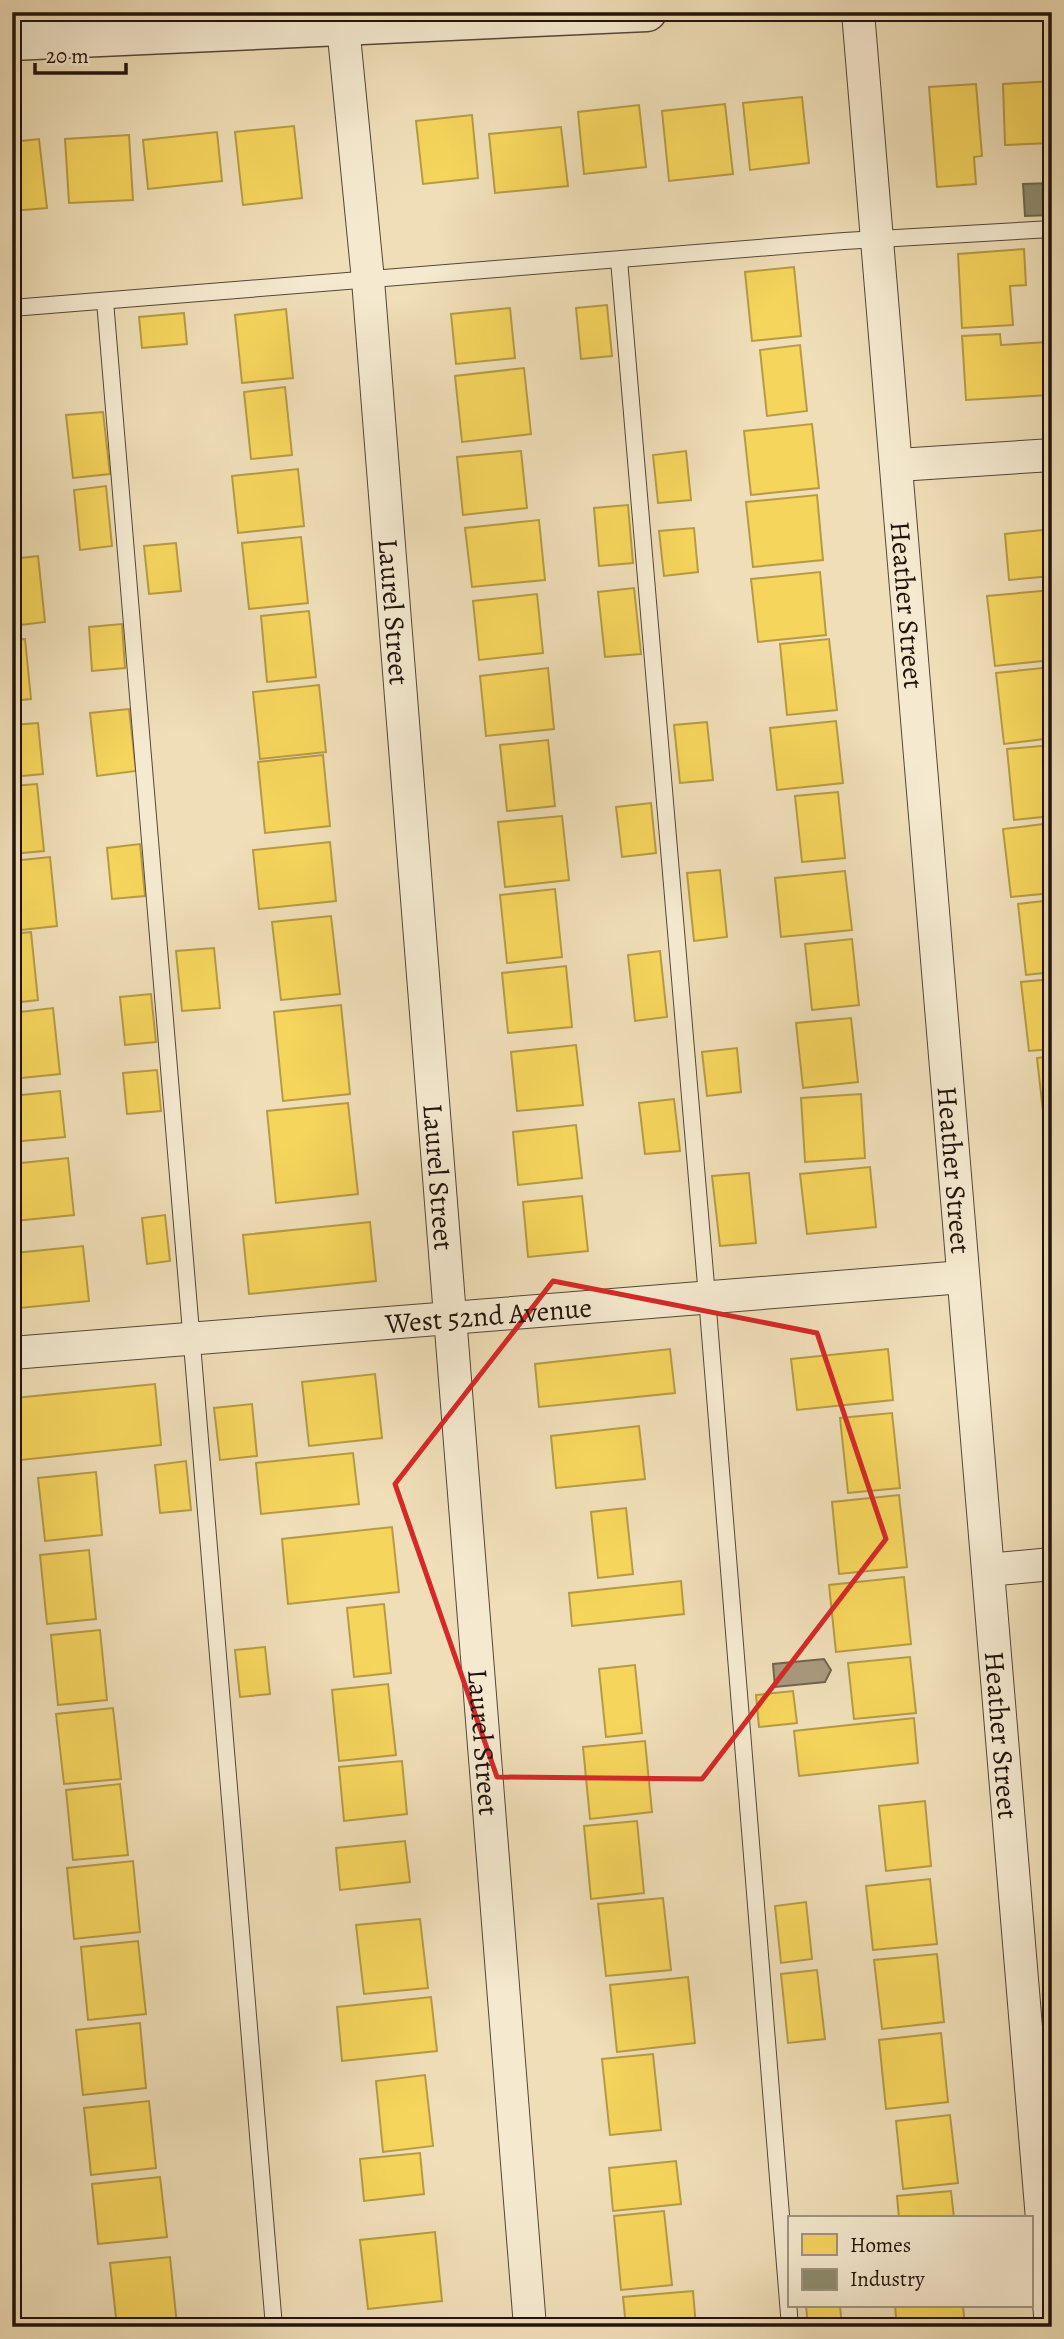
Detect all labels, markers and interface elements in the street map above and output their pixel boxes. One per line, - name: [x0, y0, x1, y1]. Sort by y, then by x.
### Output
- scale bar: [35, 32, 126, 76]
- text: 20 m: [46, 42, 89, 70]
- street label: Heather Street: [881, 520, 932, 690]
- street label: Laurel Street: [369, 537, 418, 686]
- street label: Heather Street: [928, 1085, 979, 1255]
- street label: Laurel Street: [413, 1102, 463, 1252]
- street label: West 52nd Avenue: [383, 1289, 593, 1343]
- street label: Heather Street: [975, 1650, 1027, 1820]
- street label: Laurel Street: [458, 1668, 507, 1817]
- legend: [788, 2216, 1032, 2308]
- text: Homes: [850, 2231, 911, 2259]
- text: Industry: [850, 2265, 925, 2293]

